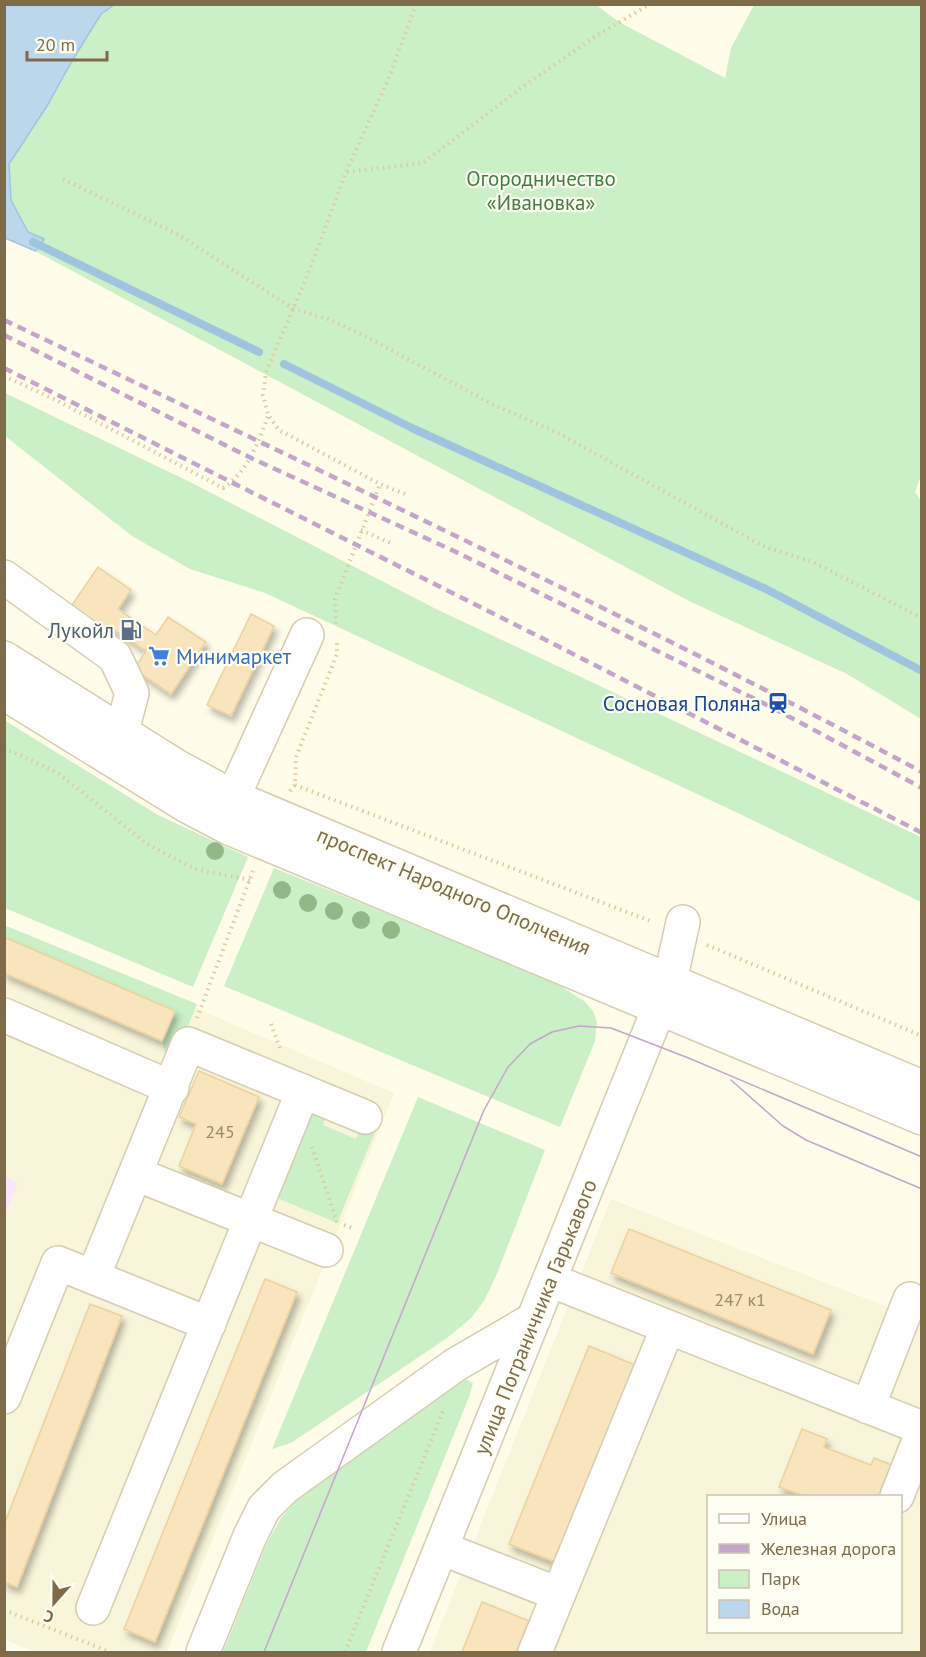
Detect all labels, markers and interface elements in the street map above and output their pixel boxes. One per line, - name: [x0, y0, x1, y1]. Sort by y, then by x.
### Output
- scale bar: [27, 24, 106, 62]
- text: 20 m: [36, 33, 75, 56]
- park label: Огородничество «Ивановка»: [466, 165, 616, 216]
- place label: Лукойл: [47, 617, 114, 644]
- fuel station icon: Лукойл: [119, 618, 143, 642]
- place label: Минимаркет: [176, 643, 292, 670]
- supermarket icon: Минимаркет: [147, 644, 171, 668]
- place label: Сосновая Поляна: [603, 690, 761, 717]
- station icon: Сосновая Поляна: [766, 691, 790, 715]
- street label: проспект Народного Ополчения: [313, 821, 595, 961]
- house number: 245: [205, 1120, 235, 1143]
- street label: улица Пограничника Гарькавого: [467, 1175, 603, 1459]
- house number: 247 к1: [714, 1288, 766, 1311]
- legend: [707, 1495, 902, 1633]
- text: Улица: [761, 1507, 807, 1530]
- text: Железная дорога: [760, 1537, 896, 1560]
- text: Парк: [761, 1567, 801, 1590]
- north arrow: [24, 1573, 84, 1633]
- text: Вода: [761, 1597, 800, 1620]
- text: С: [41, 1606, 56, 1628]

